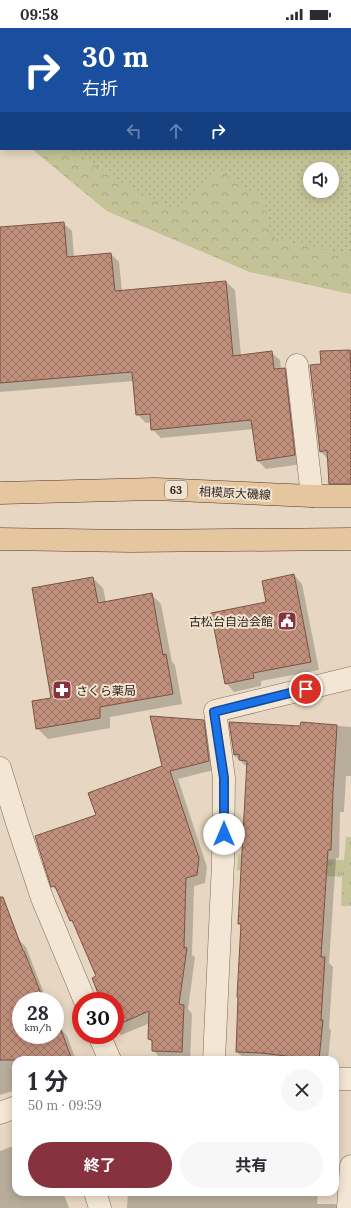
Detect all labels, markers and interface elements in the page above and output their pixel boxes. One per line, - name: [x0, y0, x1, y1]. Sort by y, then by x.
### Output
- text: 09:58: [20, 5, 59, 24]
- text: 30 m: [82, 39, 149, 75]
- icon: right: [16, 44, 68, 96]
- text: 右折: [82, 77, 118, 100]
- icon: left: [123, 120, 145, 142]
- icon: ahead: [165, 120, 187, 142]
- icon: right: [207, 120, 229, 142]
- map controls: [303, 162, 339, 198]
- button: sound: [303, 162, 339, 198]
- road number: 63: [165, 481, 187, 499]
- street label: 相模原大磯線: [199, 484, 271, 502]
- public building icon: 古松台自治会館: [276, 610, 298, 632]
- place label: 古松台自治会館: [189, 614, 273, 629]
- pin: [289, 672, 323, 706]
- icon: arrive: [295, 678, 317, 700]
- pharmacy icon: さくら薬局: [51, 679, 73, 701]
- place label: さくら薬局: [76, 683, 136, 698]
- position arrow: [203, 813, 245, 855]
- speed limit sign: 30: [72, 992, 124, 1044]
- text: 28: [27, 1000, 49, 1025]
- text: km/h: [24, 1021, 52, 1034]
- text: 1 分: [28, 1066, 68, 1097]
- button: close: [281, 1069, 323, 1111]
- text: 50 m · 09:59: [28, 1097, 102, 1114]
- button: 終了: [28, 1142, 172, 1188]
- button: 共有: [180, 1142, 323, 1188]

